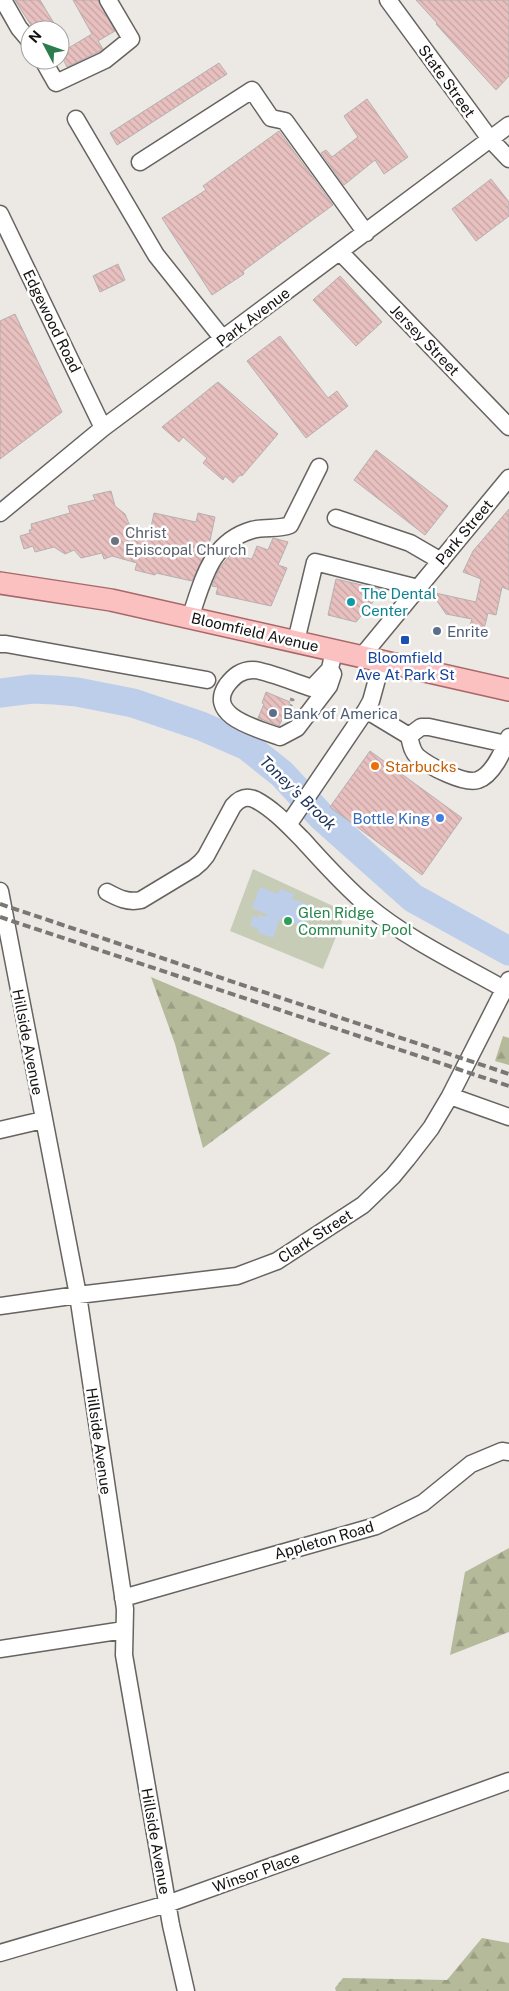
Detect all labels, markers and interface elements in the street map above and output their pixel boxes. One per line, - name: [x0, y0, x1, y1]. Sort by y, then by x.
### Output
- north arrow: [20, 20, 70, 70]
- text: N: [26, 27, 45, 46]
- street label: State Street: [415, 42, 479, 121]
- street label: Edgewood Road: [20, 267, 84, 375]
- street label: Park Avenue: [213, 284, 293, 350]
- street label: Jersey Street: [387, 301, 463, 379]
- street label: Park Street: [432, 496, 496, 568]
- place label: Christ Episcopal Church: [125, 524, 246, 558]
- marker: Christ Episcopal Church: [109, 535, 121, 547]
- place label: The Dental Center: [361, 585, 436, 619]
- marker: The Dental Center: [345, 596, 357, 608]
- street label: Bloomfield Avenue: [190, 609, 320, 655]
- place label: Enrite: [447, 623, 488, 640]
- marker: Enrite: [431, 625, 443, 637]
- marker: Bloomfield Ave At Park St: [399, 634, 411, 646]
- place label: Bloomfield Ave At Park St: [355, 649, 455, 683]
- place label: Bank of America: [283, 705, 398, 722]
- marker: Bank of America: [267, 707, 279, 719]
- water label: Toney's Brook: [256, 752, 340, 834]
- place label: Starbucks: [385, 758, 456, 775]
- marker: Starbucks: [369, 760, 381, 772]
- place label: Bottle King: [353, 810, 430, 827]
- marker: Bottle King: [434, 812, 446, 824]
- place label: Glen Ridge Community Pool: [298, 904, 412, 938]
- marker: Glen Ridge Community Pool: [282, 915, 294, 927]
- street label: Hillside Avenue: [9, 987, 47, 1097]
- street label: Clark Street: [275, 1206, 355, 1266]
- street label: Hillside Avenue: [83, 1386, 115, 1496]
- street label: Appleton Road: [272, 1518, 376, 1562]
- street label: Hillside Avenue: [138, 1786, 174, 1896]
- street label: Winsor Place: [210, 1848, 302, 1896]

